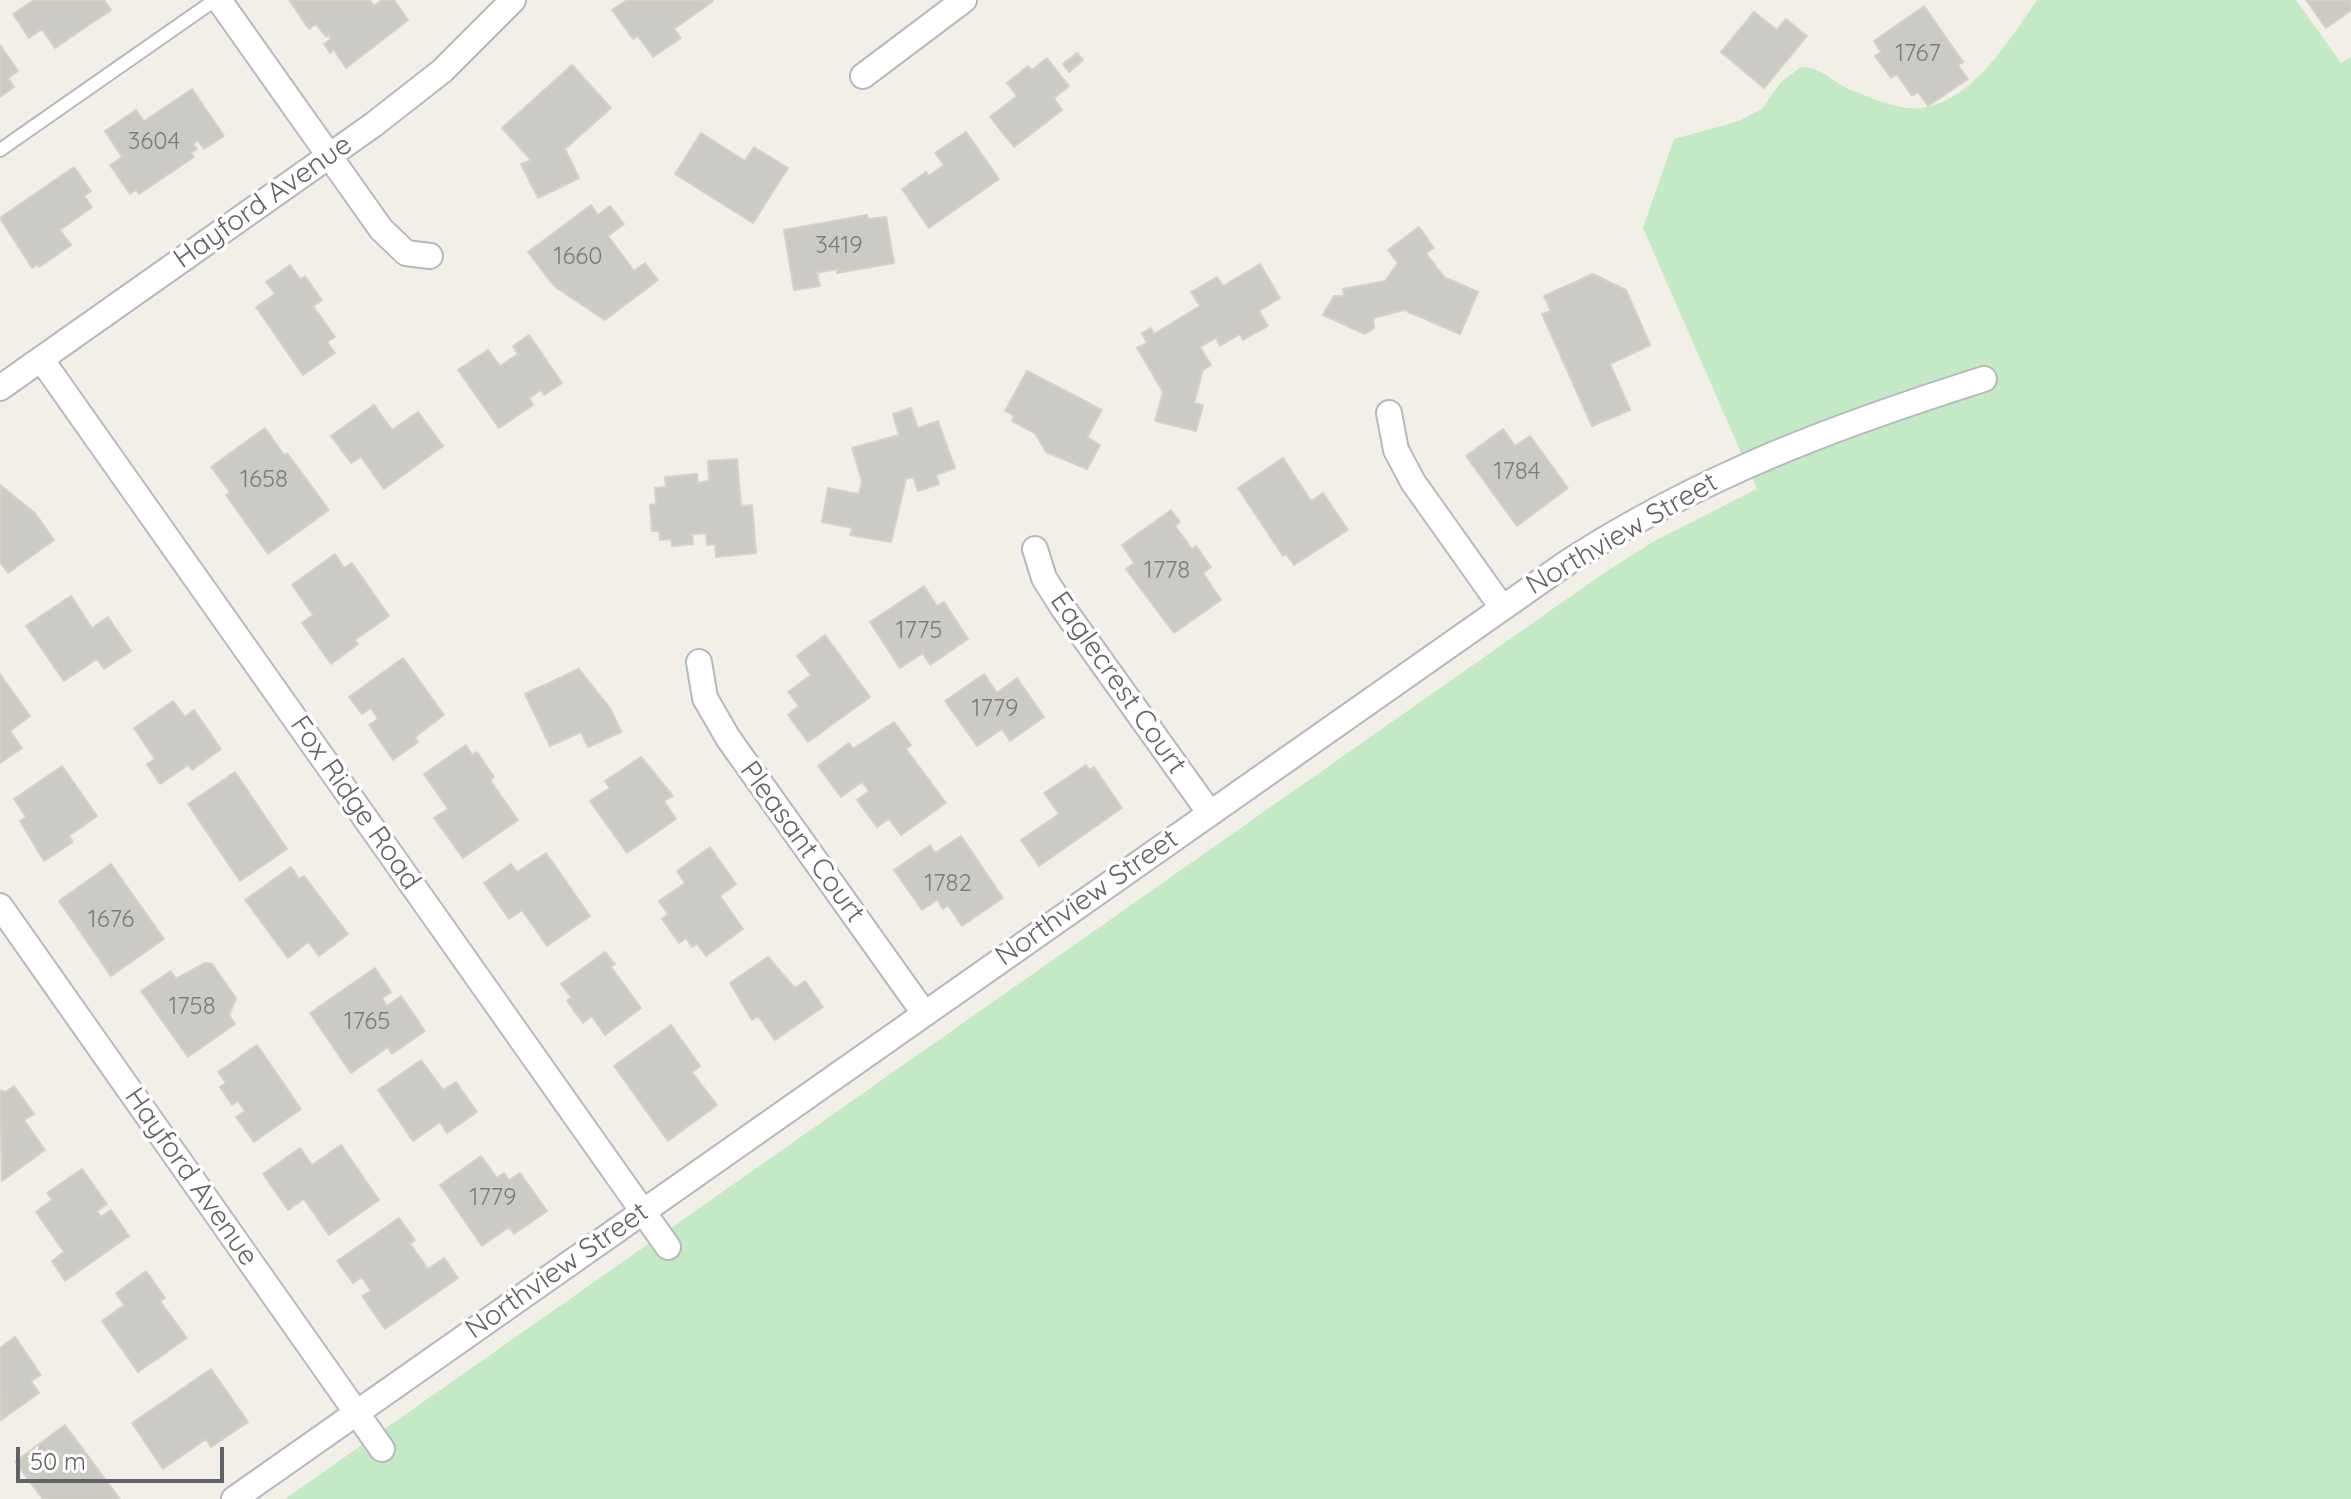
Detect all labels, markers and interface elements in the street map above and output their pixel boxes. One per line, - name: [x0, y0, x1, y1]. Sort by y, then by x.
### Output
- house number: 1767: [1895, 40, 1941, 68]
- house number: 3604: [128, 128, 180, 156]
- street label: Hayford Avenue: [168, 128, 358, 276]
- house number: 3419: [815, 232, 863, 260]
- house number: 1660: [554, 243, 602, 271]
- house number: 1784: [1494, 458, 1540, 486]
- house number: 1658: [240, 466, 288, 494]
- street label: Northview Street: [1520, 466, 1724, 602]
- house number: 1778: [1144, 557, 1190, 585]
- street label: Eaglecrest Court: [1043, 586, 1193, 780]
- house number: 1775: [896, 617, 942, 645]
- house number: 1779: [972, 695, 1018, 723]
- street label: Fox Ridge Road: [283, 709, 427, 897]
- street label: Pleasant Court: [732, 755, 872, 929]
- street label: Northview Street: [989, 823, 1185, 973]
- house number: 1782: [924, 870, 972, 898]
- house number: 1676: [88, 906, 134, 934]
- house number: 1758: [168, 993, 216, 1021]
- house number: 1765: [344, 1008, 390, 1036]
- street label: Hayford Avenue: [117, 1082, 265, 1272]
- house number: 1779: [470, 1184, 516, 1212]
- street label: Northview Street: [459, 1196, 655, 1346]
- scale bar: [20, 1431, 228, 1481]
- text: 50 m: [30, 1446, 86, 1476]

